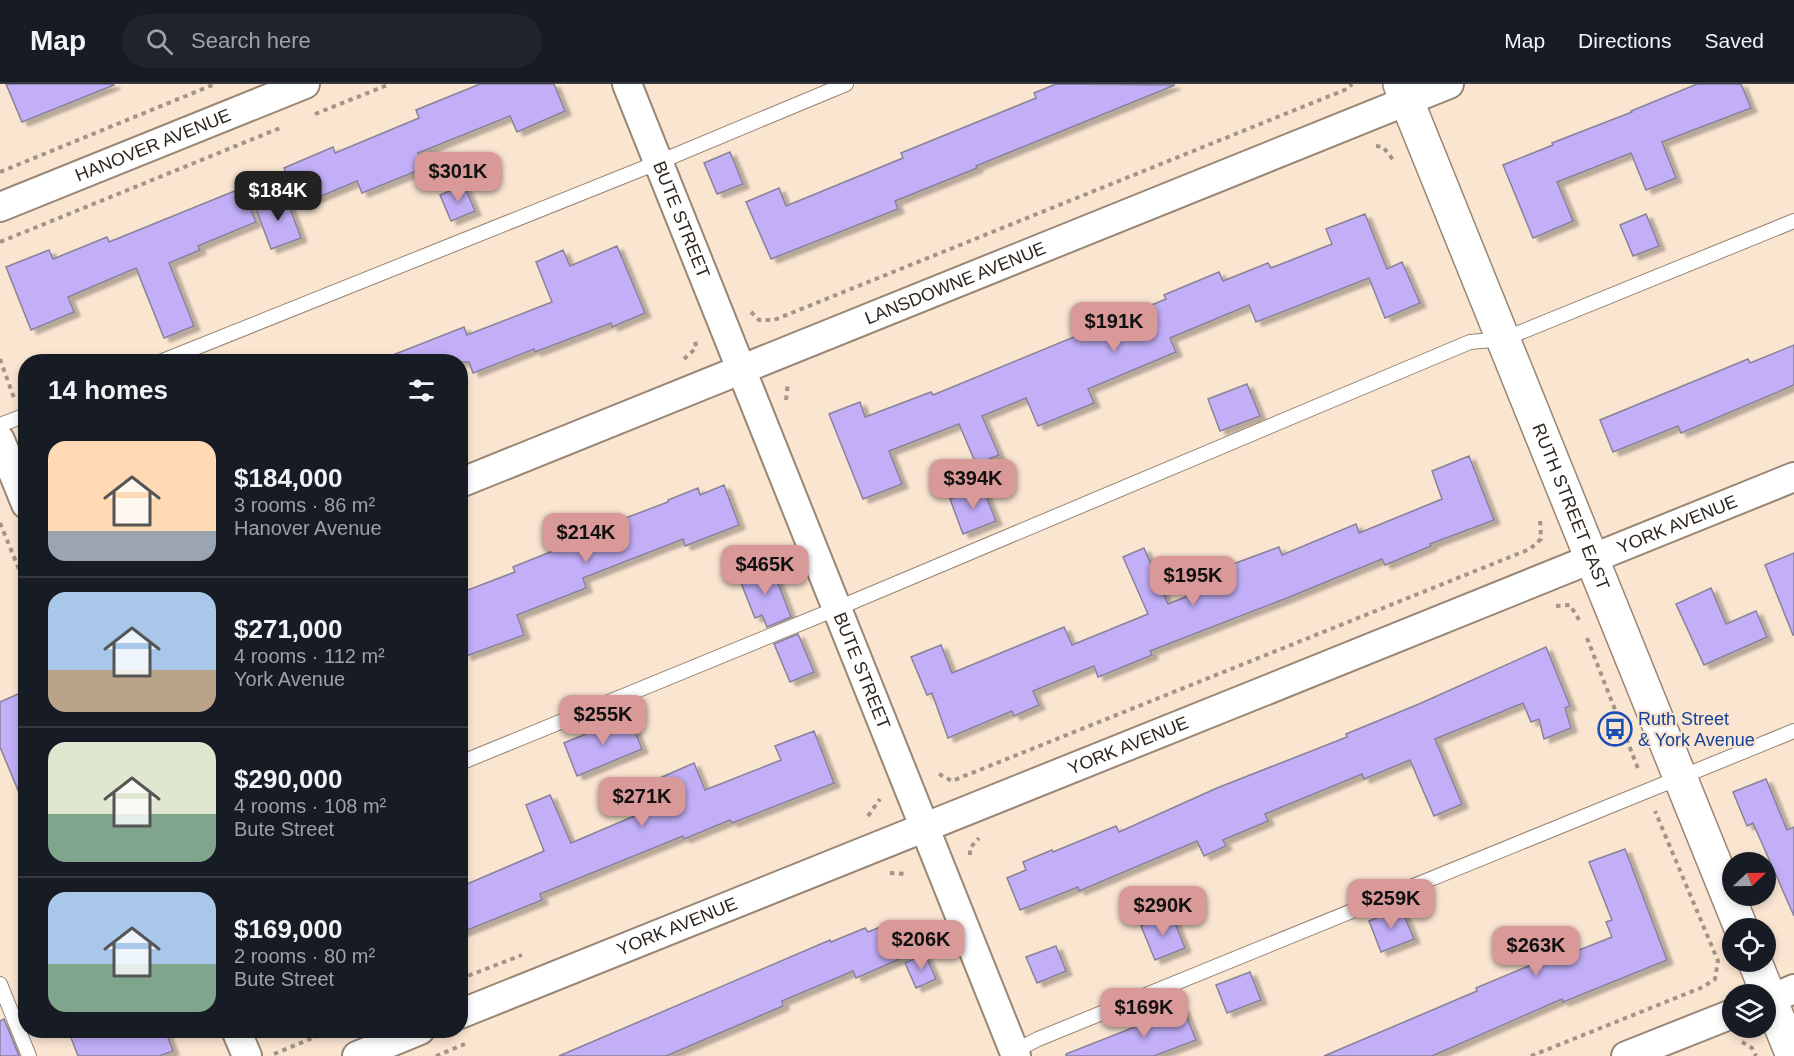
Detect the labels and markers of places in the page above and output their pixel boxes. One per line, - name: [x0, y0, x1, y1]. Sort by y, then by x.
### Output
- pin: $301K: [416, 152, 500, 203]
- pin: $184K: [236, 171, 320, 222]
- pin: $191K: [1072, 302, 1156, 353]
- pin: $394K: [931, 459, 1015, 510]
- pin: $214K: [544, 513, 628, 564]
- pin: $465K: [723, 545, 807, 596]
- pin: $195K: [1151, 556, 1235, 607]
- pin: $255K: [561, 695, 645, 746]
- place label: Ruth Street & York Avenue: [1638, 709, 1755, 750]
- bus stop icon: Ruth Street & York Avenue: [1597, 711, 1633, 747]
- pin: $271K: [600, 777, 684, 828]
- pin: $259K: [1349, 879, 1433, 930]
- pin: $290K: [1121, 886, 1205, 937]
- pin: $206K: [879, 920, 963, 971]
- pin: $263K: [1494, 926, 1578, 977]
- pin: $169K: [1102, 988, 1186, 1039]

